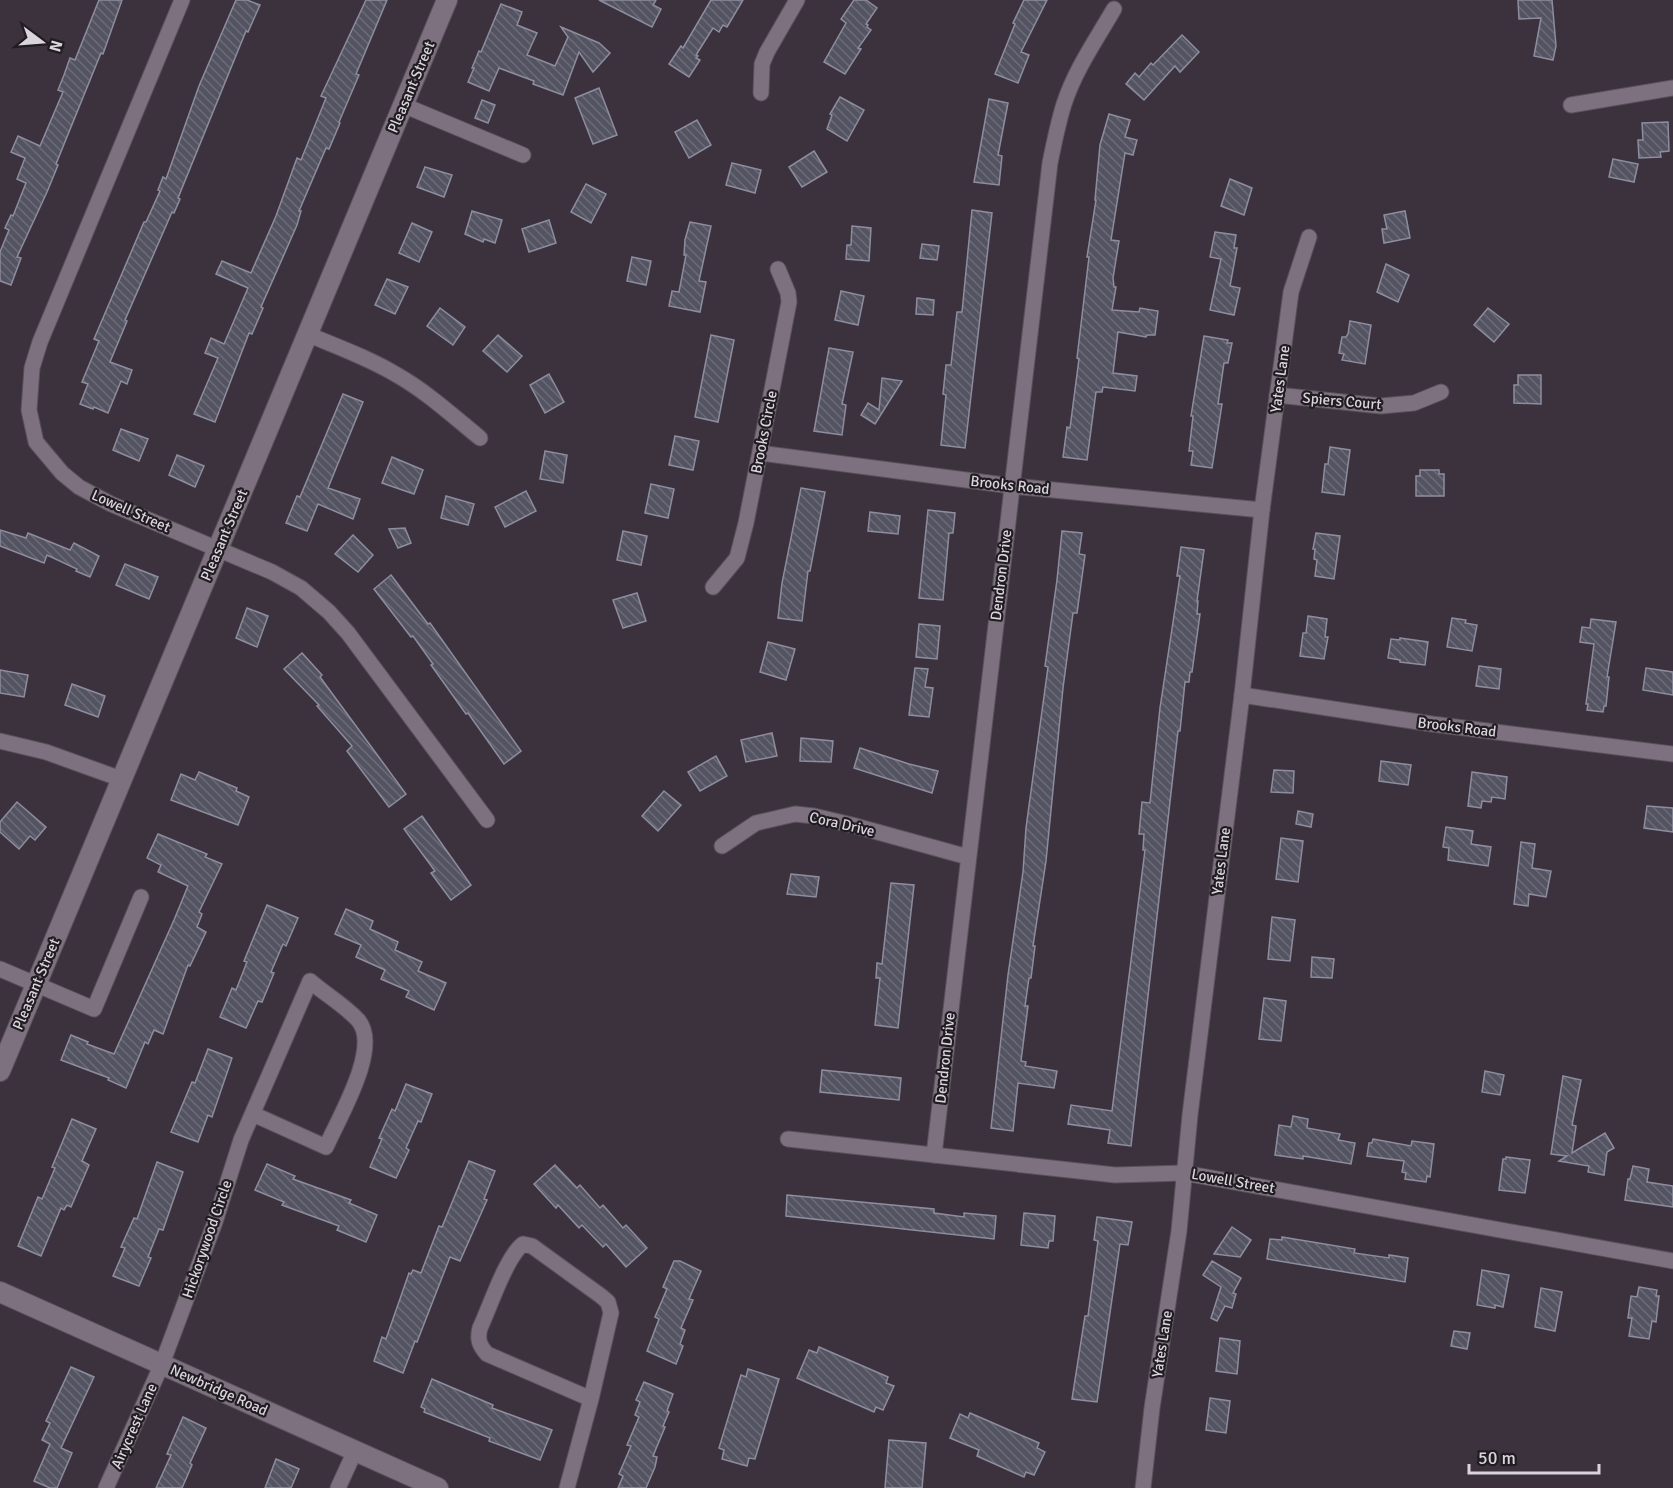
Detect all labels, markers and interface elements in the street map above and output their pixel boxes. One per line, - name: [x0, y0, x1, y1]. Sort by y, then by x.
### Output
- north arrow: [12, 12, 72, 72]
- text: N: [44, 38, 67, 54]
- street label: Pleasant Street: [384, 38, 438, 136]
- street label: Yates Lane: [1266, 344, 1294, 414]
- street label: Brooks Circle: [747, 389, 781, 475]
- street label: Spiers Court: [1302, 389, 1382, 413]
- street label: Brooks Road: [970, 472, 1050, 498]
- street label: Lowell Street: [89, 486, 173, 536]
- street label: Pleasant Street: [197, 486, 251, 584]
- street label: Dendron Drive: [986, 529, 1016, 621]
- street label: Brooks Road: [1417, 713, 1497, 741]
- street label: Cora Drive: [808, 808, 876, 840]
- street label: Yates Lane: [1208, 826, 1234, 896]
- street label: Pleasant Street: [9, 935, 63, 1033]
- street label: Dendron Drive: [931, 1012, 959, 1104]
- street label: Lowell Street: [1190, 1165, 1276, 1197]
- street label: Hickorywood Circle: [178, 1178, 236, 1300]
- street label: Yates Lane: [1148, 1309, 1176, 1379]
- street label: Newbridge Road: [167, 1360, 271, 1420]
- street label: Airycrest Lane: [107, 1380, 161, 1472]
- scale bar: [1469, 1437, 1600, 1475]
- text: 50 m: [1478, 1447, 1516, 1469]

